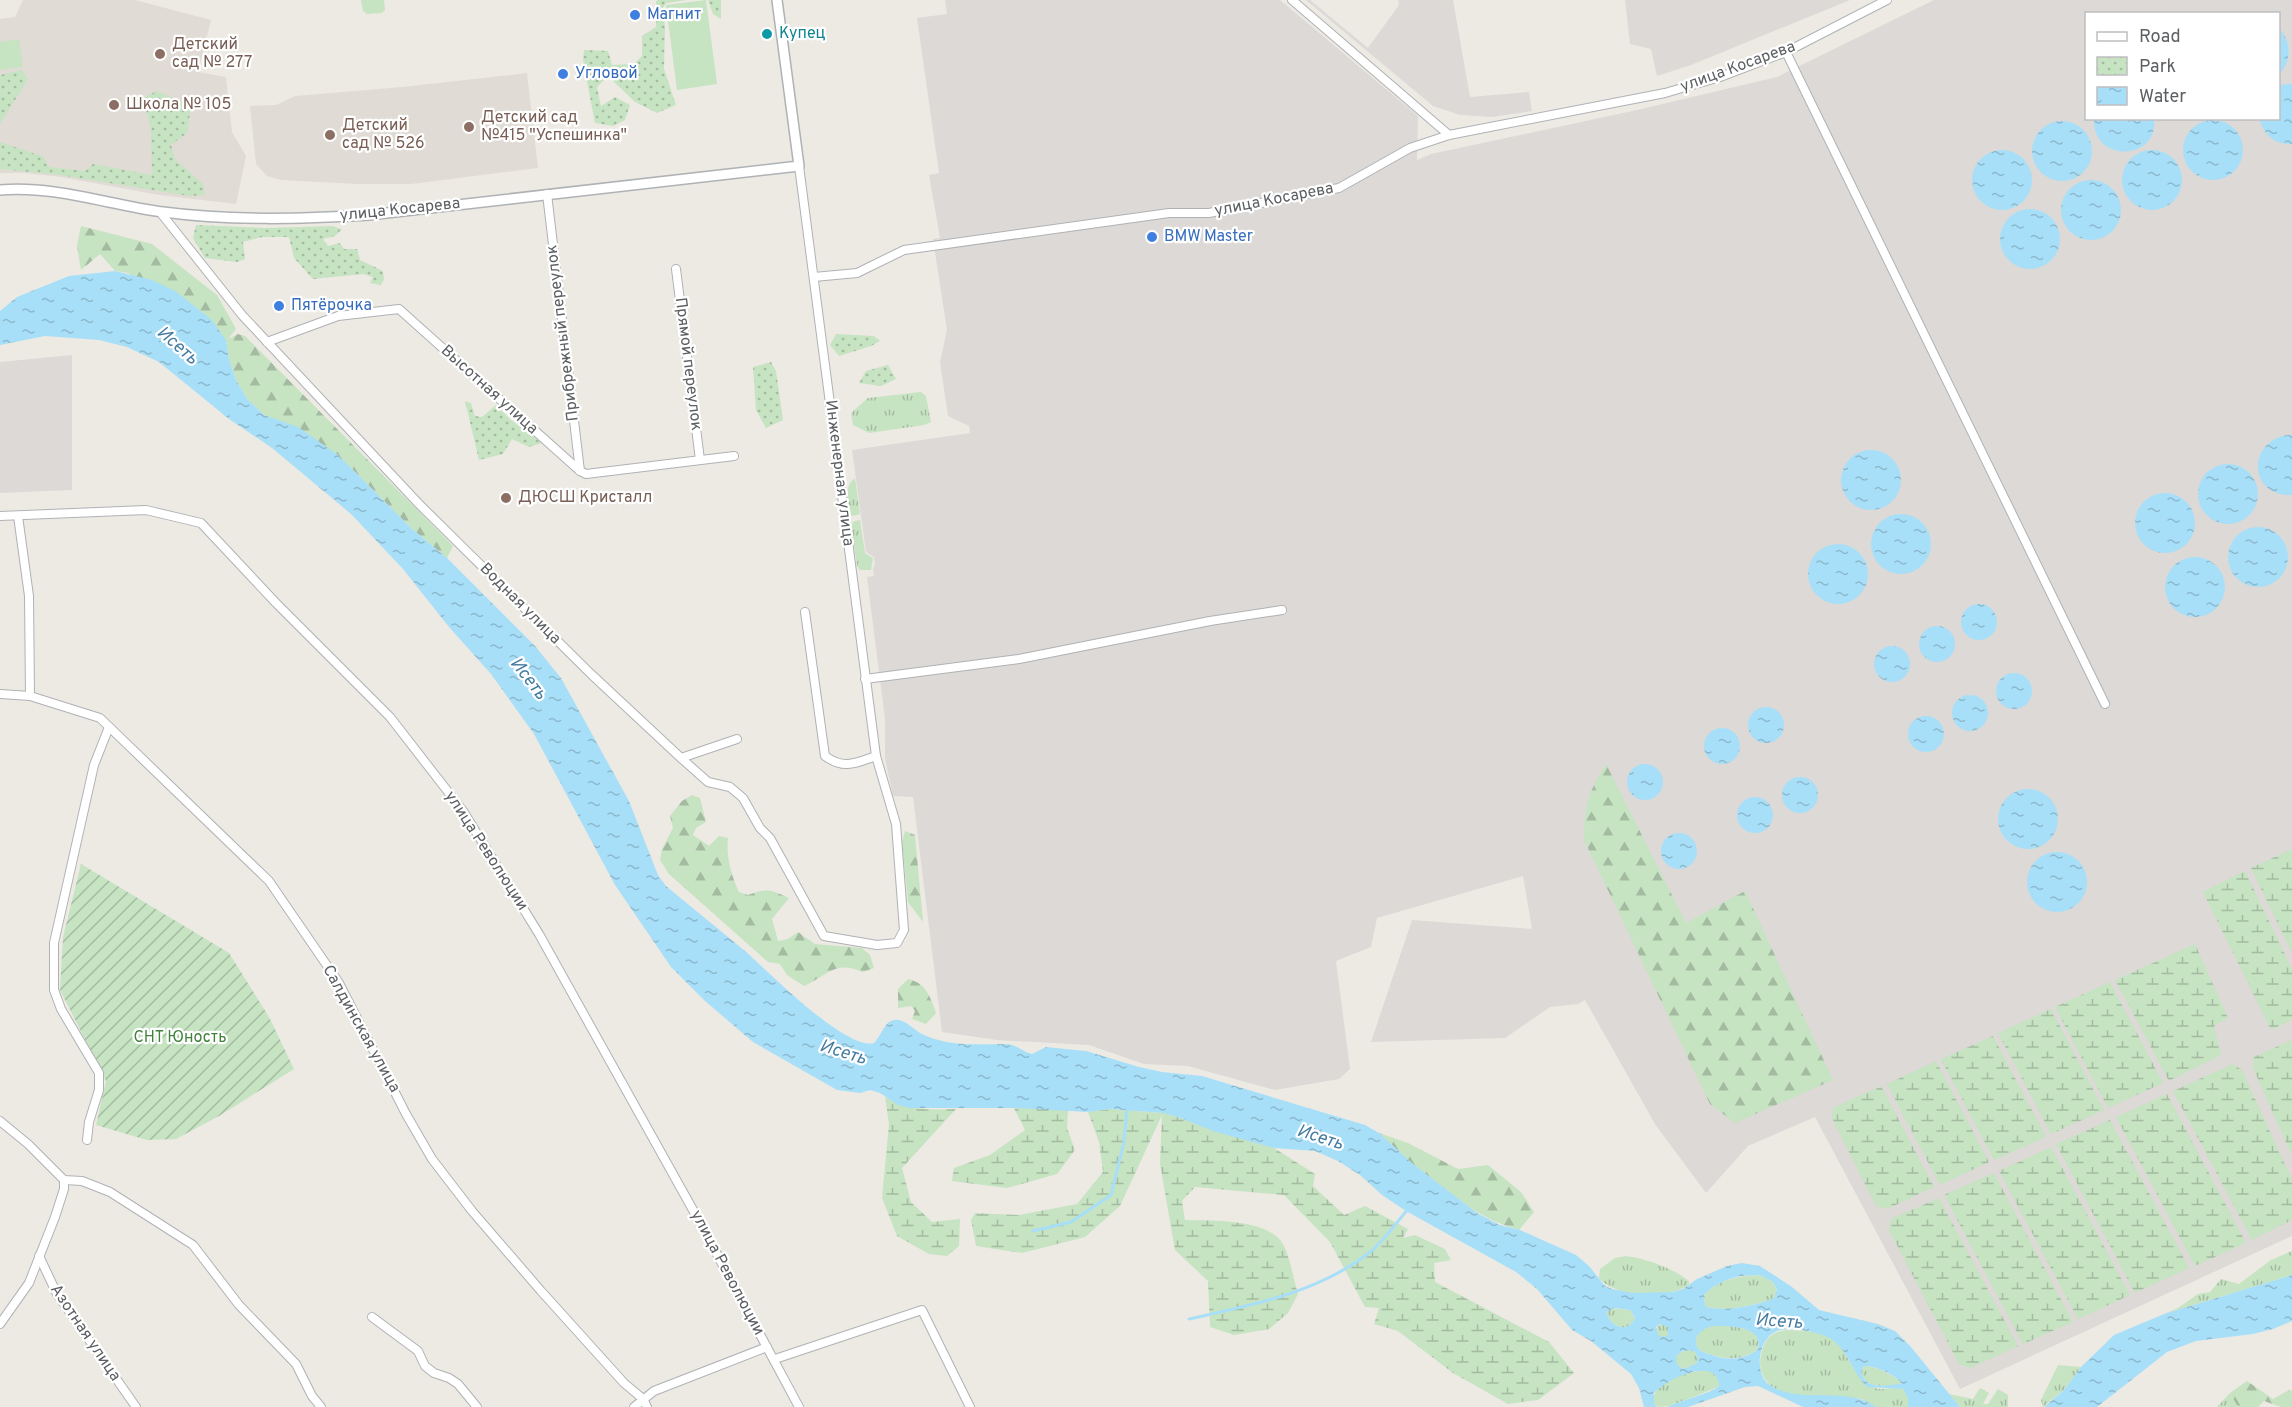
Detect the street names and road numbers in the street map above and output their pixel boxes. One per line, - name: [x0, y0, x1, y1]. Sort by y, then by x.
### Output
- street label: улица Косарева: [1678, 37, 1798, 97]
- street label: улица Косарева: [1213, 179, 1335, 221]
- street label: улица Косарева: [339, 194, 461, 226]
- street label: Прибрежный переулок: [542, 244, 584, 422]
- street label: Прямой переулок: [670, 296, 706, 432]
- street label: Высотная улица: [436, 341, 542, 439]
- street label: Инженерная улица: [820, 399, 858, 547]
- street label: Водная улица: [475, 559, 565, 649]
- street label: улица Революции: [440, 787, 532, 915]
- street label: Салдинская улица: [318, 962, 404, 1096]
- street label: улица Революции: [686, 1207, 768, 1339]
- street label: Азотная улица: [45, 1281, 125, 1385]

